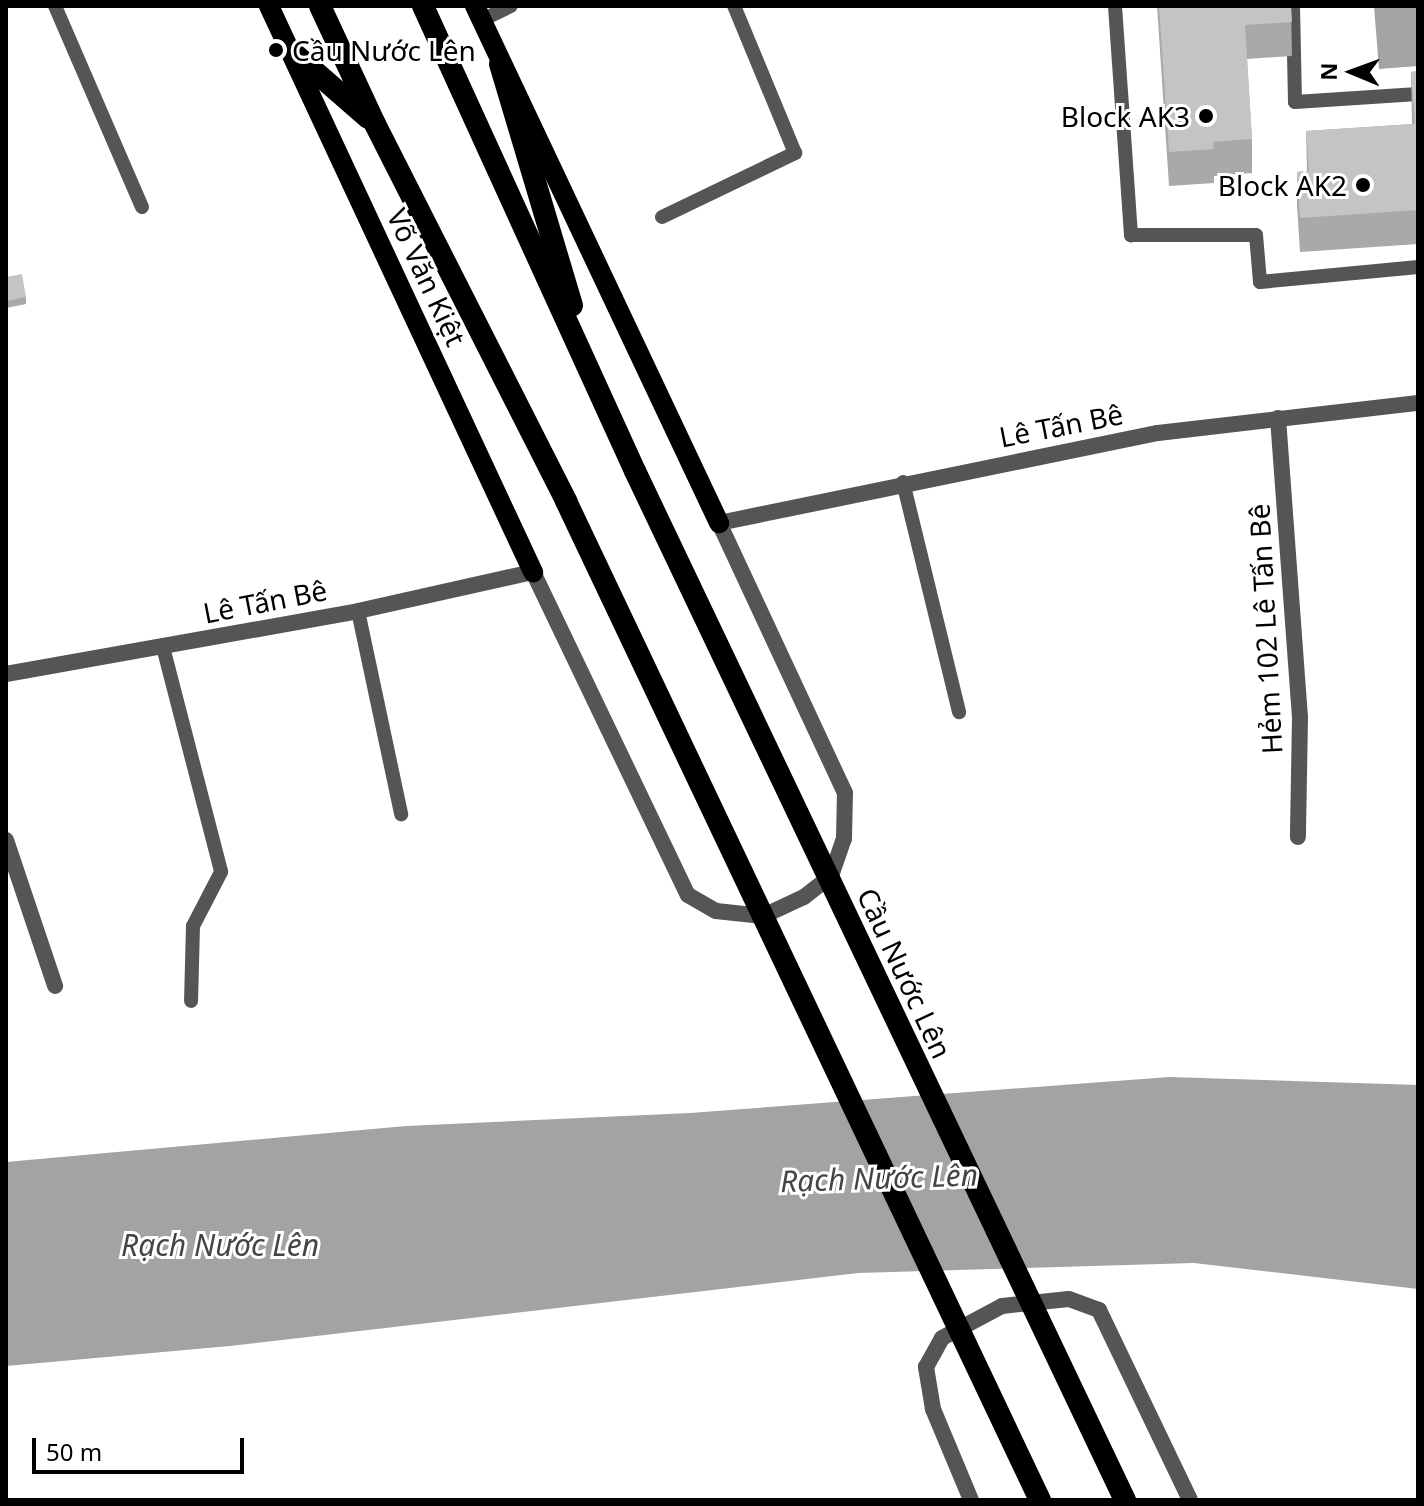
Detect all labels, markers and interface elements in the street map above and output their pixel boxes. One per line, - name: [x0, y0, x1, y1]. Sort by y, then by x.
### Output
- north arrow: [1312, 32, 1392, 112]
- place label: Cầu Nước Lên: [292, 33, 476, 67]
- marker: Cầu Nước Lên: [267, 41, 285, 59]
- text: N: [1313, 62, 1343, 81]
- place label: Block AK3: [1061, 99, 1190, 133]
- marker: Block AK3: [1197, 107, 1215, 125]
- place label: Block AK2: [1218, 168, 1347, 202]
- marker: Block AK2: [1354, 176, 1372, 194]
- street label: Võ Văn Kiệt: [381, 203, 473, 351]
- street label: Lê Tấn Bê: [996, 397, 1126, 453]
- street label: Hẻm 102 Lê Tấn Bê: [1242, 503, 1288, 755]
- street label: Lê Tấn Bê: [200, 573, 330, 629]
- street label: Cầu Nước Lên: [851, 883, 959, 1063]
- water label: Rạch Nước Lên: [779, 1157, 979, 1199]
- water label: Rạch Nước Lên: [121, 1227, 319, 1263]
- scale bar: [36, 1422, 248, 1472]
- text: 50 m: [46, 1435, 102, 1468]

